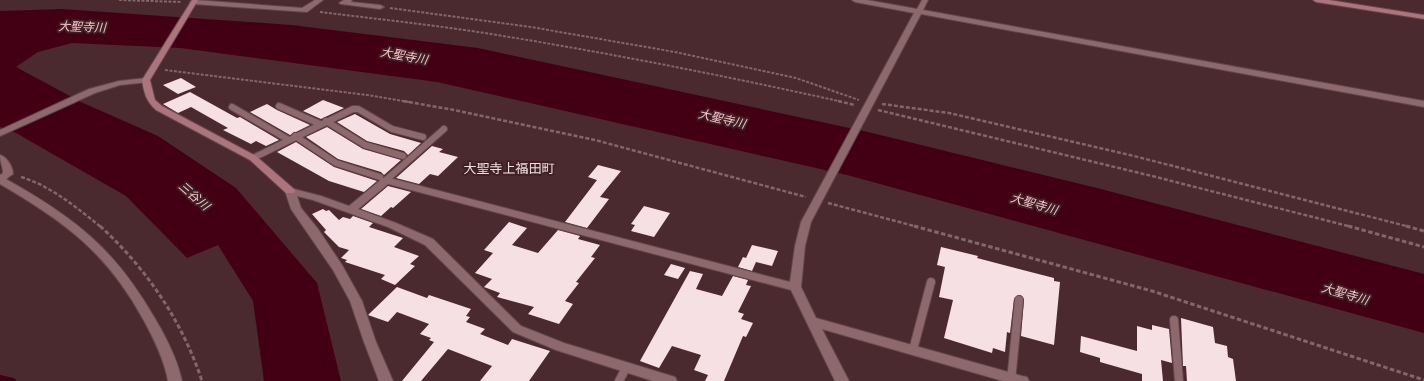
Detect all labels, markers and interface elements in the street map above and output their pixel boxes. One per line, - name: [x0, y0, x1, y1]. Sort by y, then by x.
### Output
- water label: 大聖寺川: [58, 19, 108, 35]
- water label: 大聖寺川: [379, 45, 431, 67]
- water label: 大聖寺川: [697, 107, 749, 132]
- district label: 大聖寺上福田町: [463, 161, 555, 176]
- water label: 三谷川: [176, 179, 214, 214]
- water label: 大聖寺川: [1009, 191, 1061, 218]
- water label: 大聖寺川: [1320, 281, 1372, 308]

